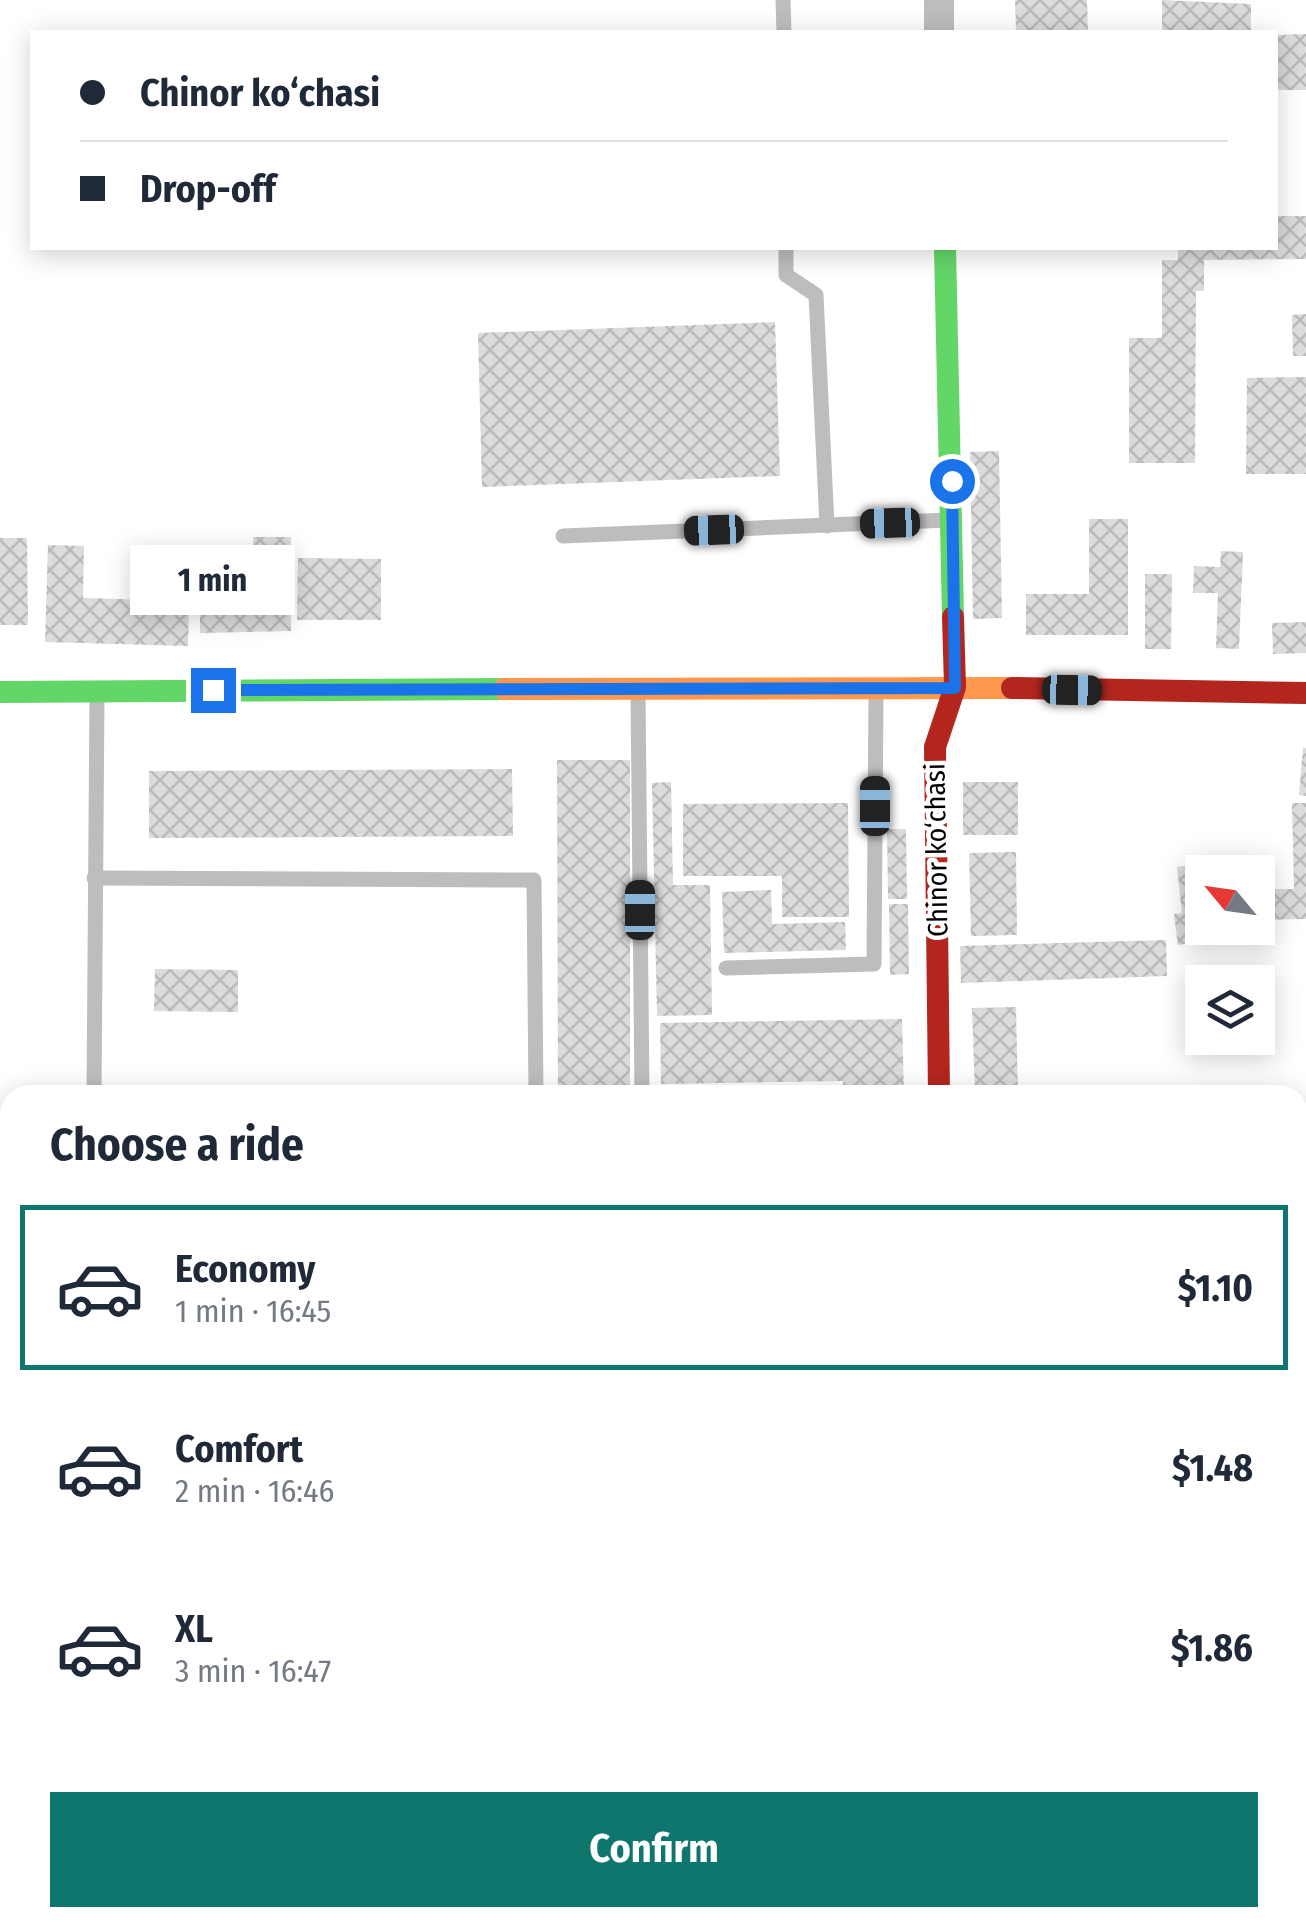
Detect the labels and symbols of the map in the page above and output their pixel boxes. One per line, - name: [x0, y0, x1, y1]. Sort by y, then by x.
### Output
- route start: [930, 459, 975, 504]
- car: [859, 507, 921, 539]
- car: [683, 514, 745, 546]
- callout: 1 min: [130, 545, 296, 615]
- route end: [191, 668, 236, 713]
- car: [1042, 674, 1102, 706]
- street label: Chinor ko‘chasi: [918, 763, 955, 937]
- car: [860, 776, 890, 836]
- north arrow: [1185, 855, 1275, 945]
- car: [625, 880, 655, 940]

